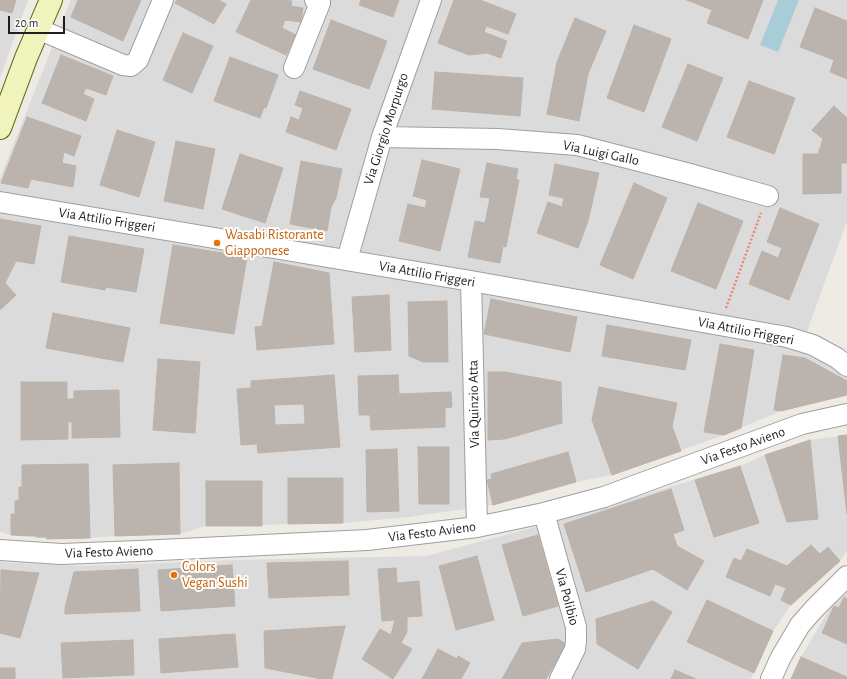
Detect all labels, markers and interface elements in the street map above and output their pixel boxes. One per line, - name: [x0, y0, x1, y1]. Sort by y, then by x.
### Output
- scale bar: [10, 8, 67, 34]
- text: 20 m: [15, 17, 38, 29]
- street label: Via Giorgio Morpurgo: [360, 71, 412, 187]
- street label: Via Luigi Gallo: [561, 137, 641, 169]
- street label: Via Attilio Friggeri: [57, 204, 157, 236]
- place label: Wasabi Ristorante Giapponese: [225, 227, 324, 260]
- marker: Wasabi Ristorante Giapponese: [212, 238, 222, 248]
- street label: Via Attilio Friggeri: [377, 257, 477, 291]
- street label: Via Attilio Friggeri: [696, 313, 796, 349]
- street label: Via Quinzio Atta: [465, 360, 483, 448]
- street label: Via Festo Avieno: [699, 423, 787, 469]
- street label: Via Festo Avieno: [387, 518, 477, 546]
- street label: Via Festo Avieno: [65, 542, 153, 562]
- place label: Colors Vegan Sushi: [182, 559, 248, 592]
- street label: Via Polibio: [551, 567, 583, 627]
- marker: Colors Vegan Sushi: [169, 570, 179, 580]

